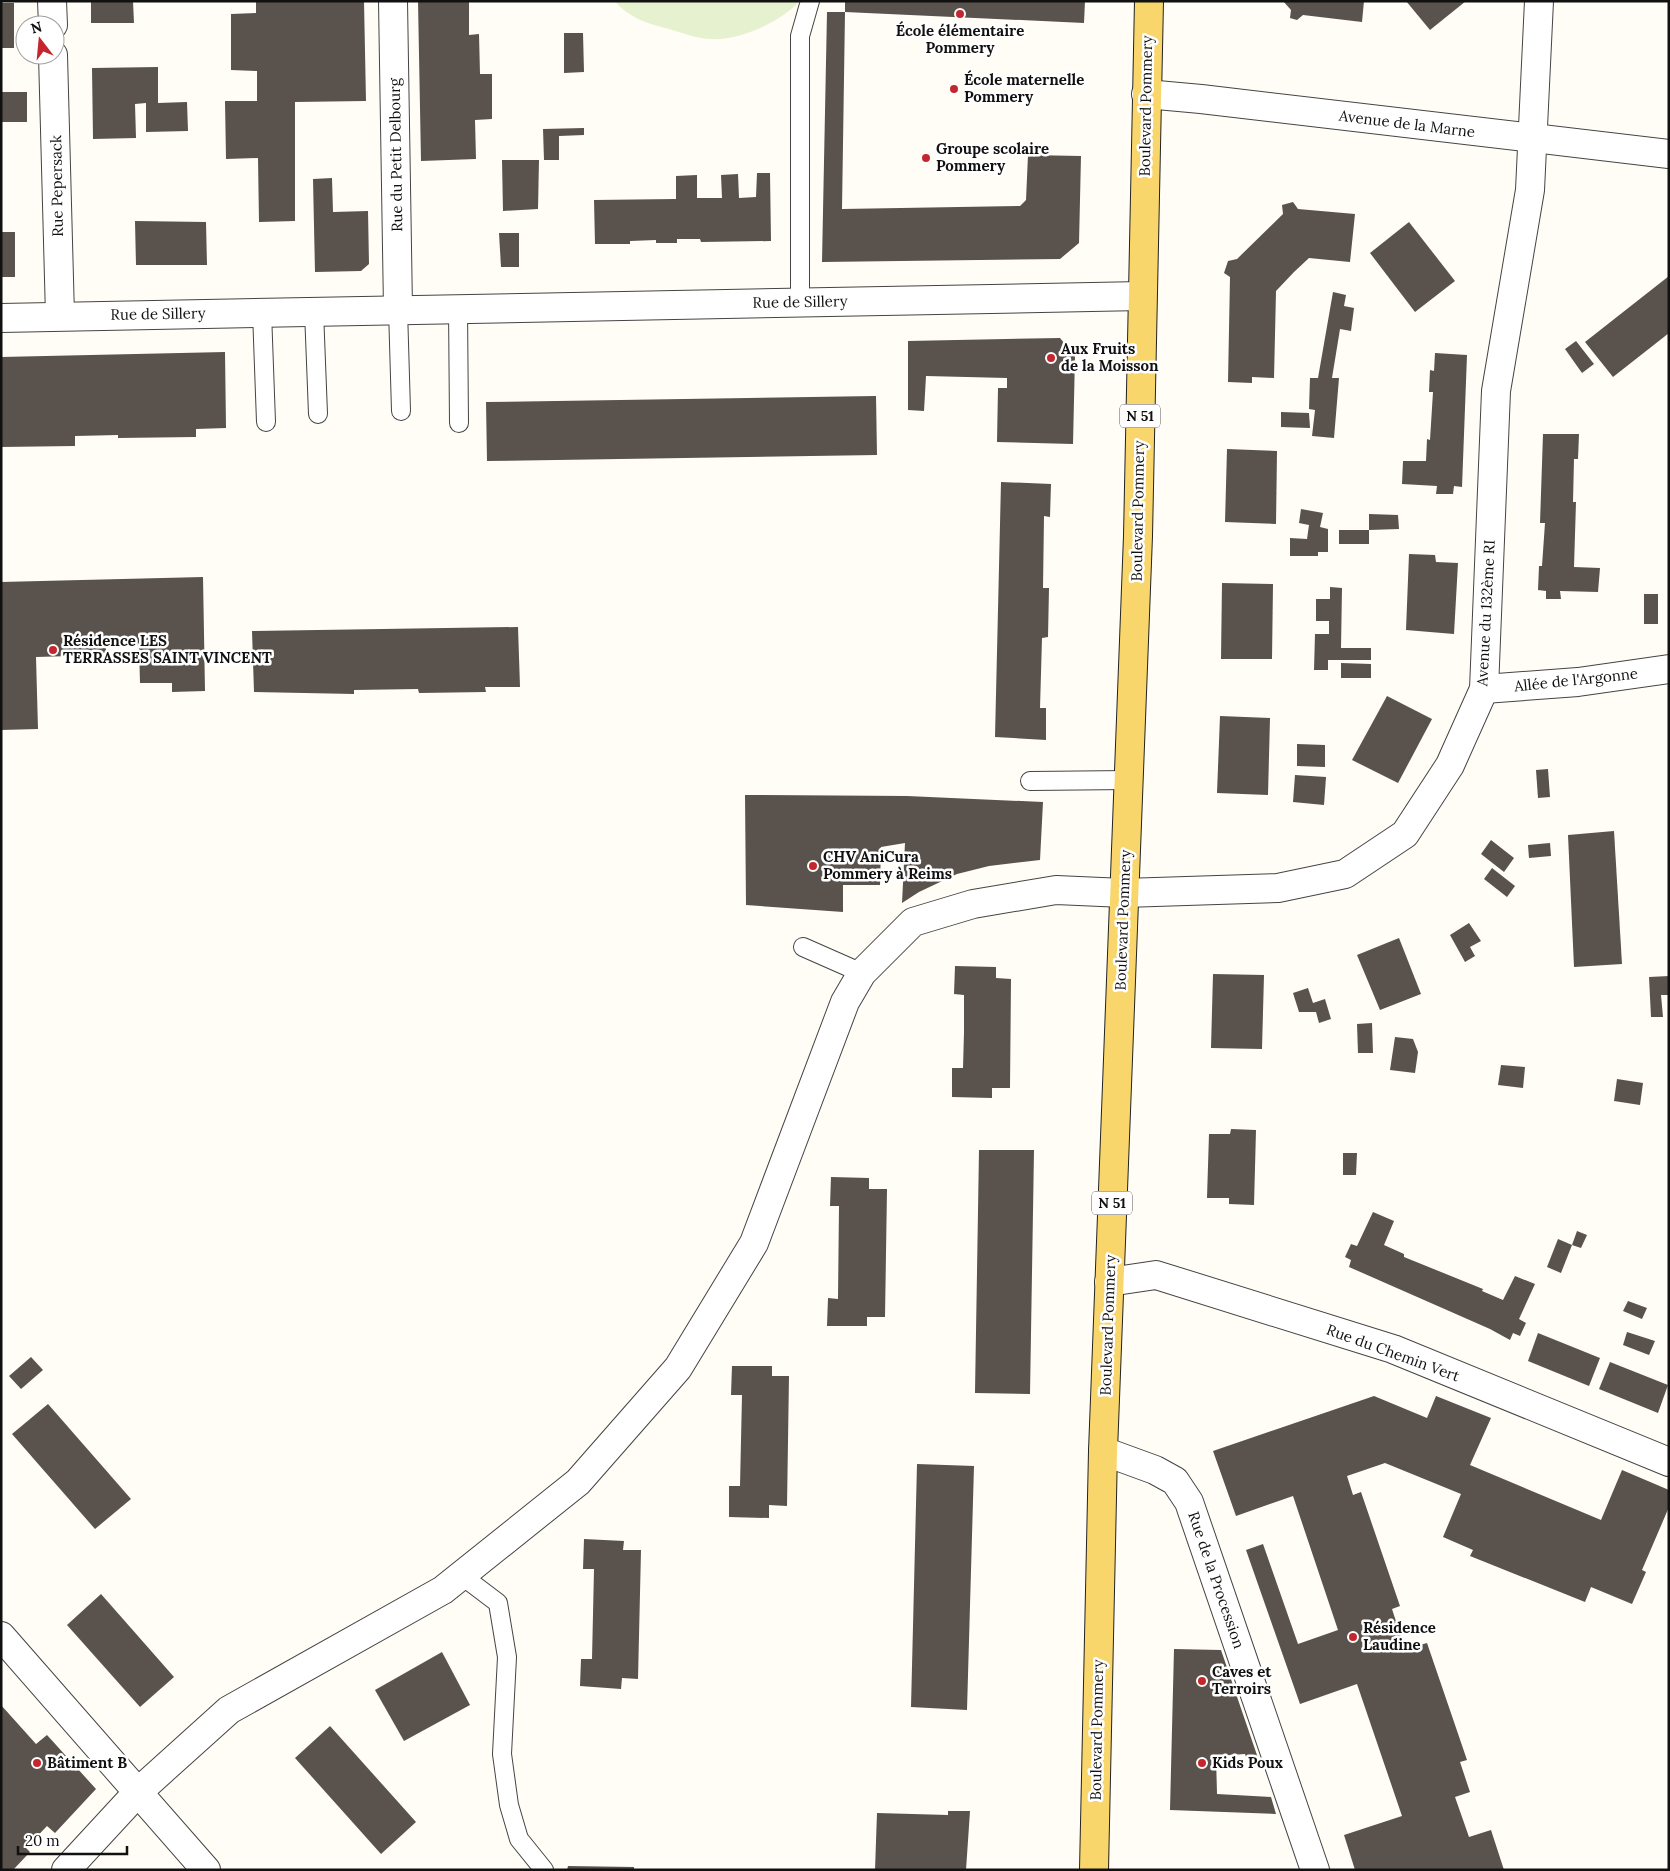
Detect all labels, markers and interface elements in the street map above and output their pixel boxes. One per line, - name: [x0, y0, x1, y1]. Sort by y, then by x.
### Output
- marker: École élémentaire Pommery: [954, 8, 966, 20]
- north arrow: [15, 15, 65, 65]
- text: N: [29, 17, 44, 38]
- place label: École élémentaire Pommery: [896, 21, 1024, 57]
- street label: Boulevard Pommery: [1135, 35, 1156, 177]
- place label: École maternelle Pommery: [964, 70, 1084, 106]
- street label: Rue du Petit Delbourg: [385, 77, 406, 232]
- marker: École maternelle Pommery: [948, 83, 960, 95]
- street label: Avenue de la Marne: [1337, 106, 1476, 141]
- street label: Rue Pepersack: [46, 135, 67, 237]
- place label: Groupe scolaire Pommery: [936, 139, 1049, 175]
- marker: Groupe scolaire Pommery: [920, 152, 932, 164]
- street label: Rue de Sillery: [752, 291, 848, 312]
- street label: Rue de Sillery: [110, 303, 206, 324]
- place label: Aux Fruits de la Moisson: [1061, 339, 1159, 375]
- marker: Aux Fruits de la Moisson: [1045, 352, 1057, 364]
- road number: N 51: [1120, 404, 1160, 428]
- street label: Boulevard Pommery: [1127, 440, 1148, 582]
- street label: Avenue du 132ème RI: [1472, 539, 1499, 688]
- place label: Résidence LES TERRASSES SAINT VINCENT: [63, 631, 272, 667]
- marker: Résidence LES TERRASSES SAINT VINCENT: [47, 644, 59, 656]
- street label: Allée de l'Argonne: [1512, 664, 1639, 696]
- place label: CHV AniCura Pommery à Reims: [823, 847, 952, 883]
- street label: Boulevard Pommery: [1111, 849, 1134, 991]
- marker: CHV AniCura Pommery à Reims: [807, 860, 819, 872]
- road number: N 51: [1092, 1192, 1132, 1214]
- street label: Boulevard Pommery: [1096, 1254, 1119, 1396]
- street label: Rue du Chemin Vert: [1324, 1320, 1463, 1386]
- street label: Rue de la Procession: [1184, 1509, 1249, 1651]
- place label: Résidence Laudine: [1363, 1618, 1436, 1654]
- marker: Résidence Laudine: [1347, 1631, 1359, 1643]
- street label: Boulevard Pommery: [1086, 1659, 1107, 1801]
- place label: Caves et Terroirs: [1212, 1662, 1272, 1698]
- marker: Caves et Terroirs: [1196, 1675, 1208, 1687]
- place label: Bâtiment B: [47, 1753, 127, 1772]
- place label: Kids Poux: [1212, 1753, 1283, 1772]
- marker: Bâtiment B: [31, 1757, 43, 1769]
- marker: Kids Poux: [1196, 1757, 1208, 1769]
- scale bar: [18, 1824, 126, 1856]
- text: 20 m: [25, 1831, 60, 1850]

